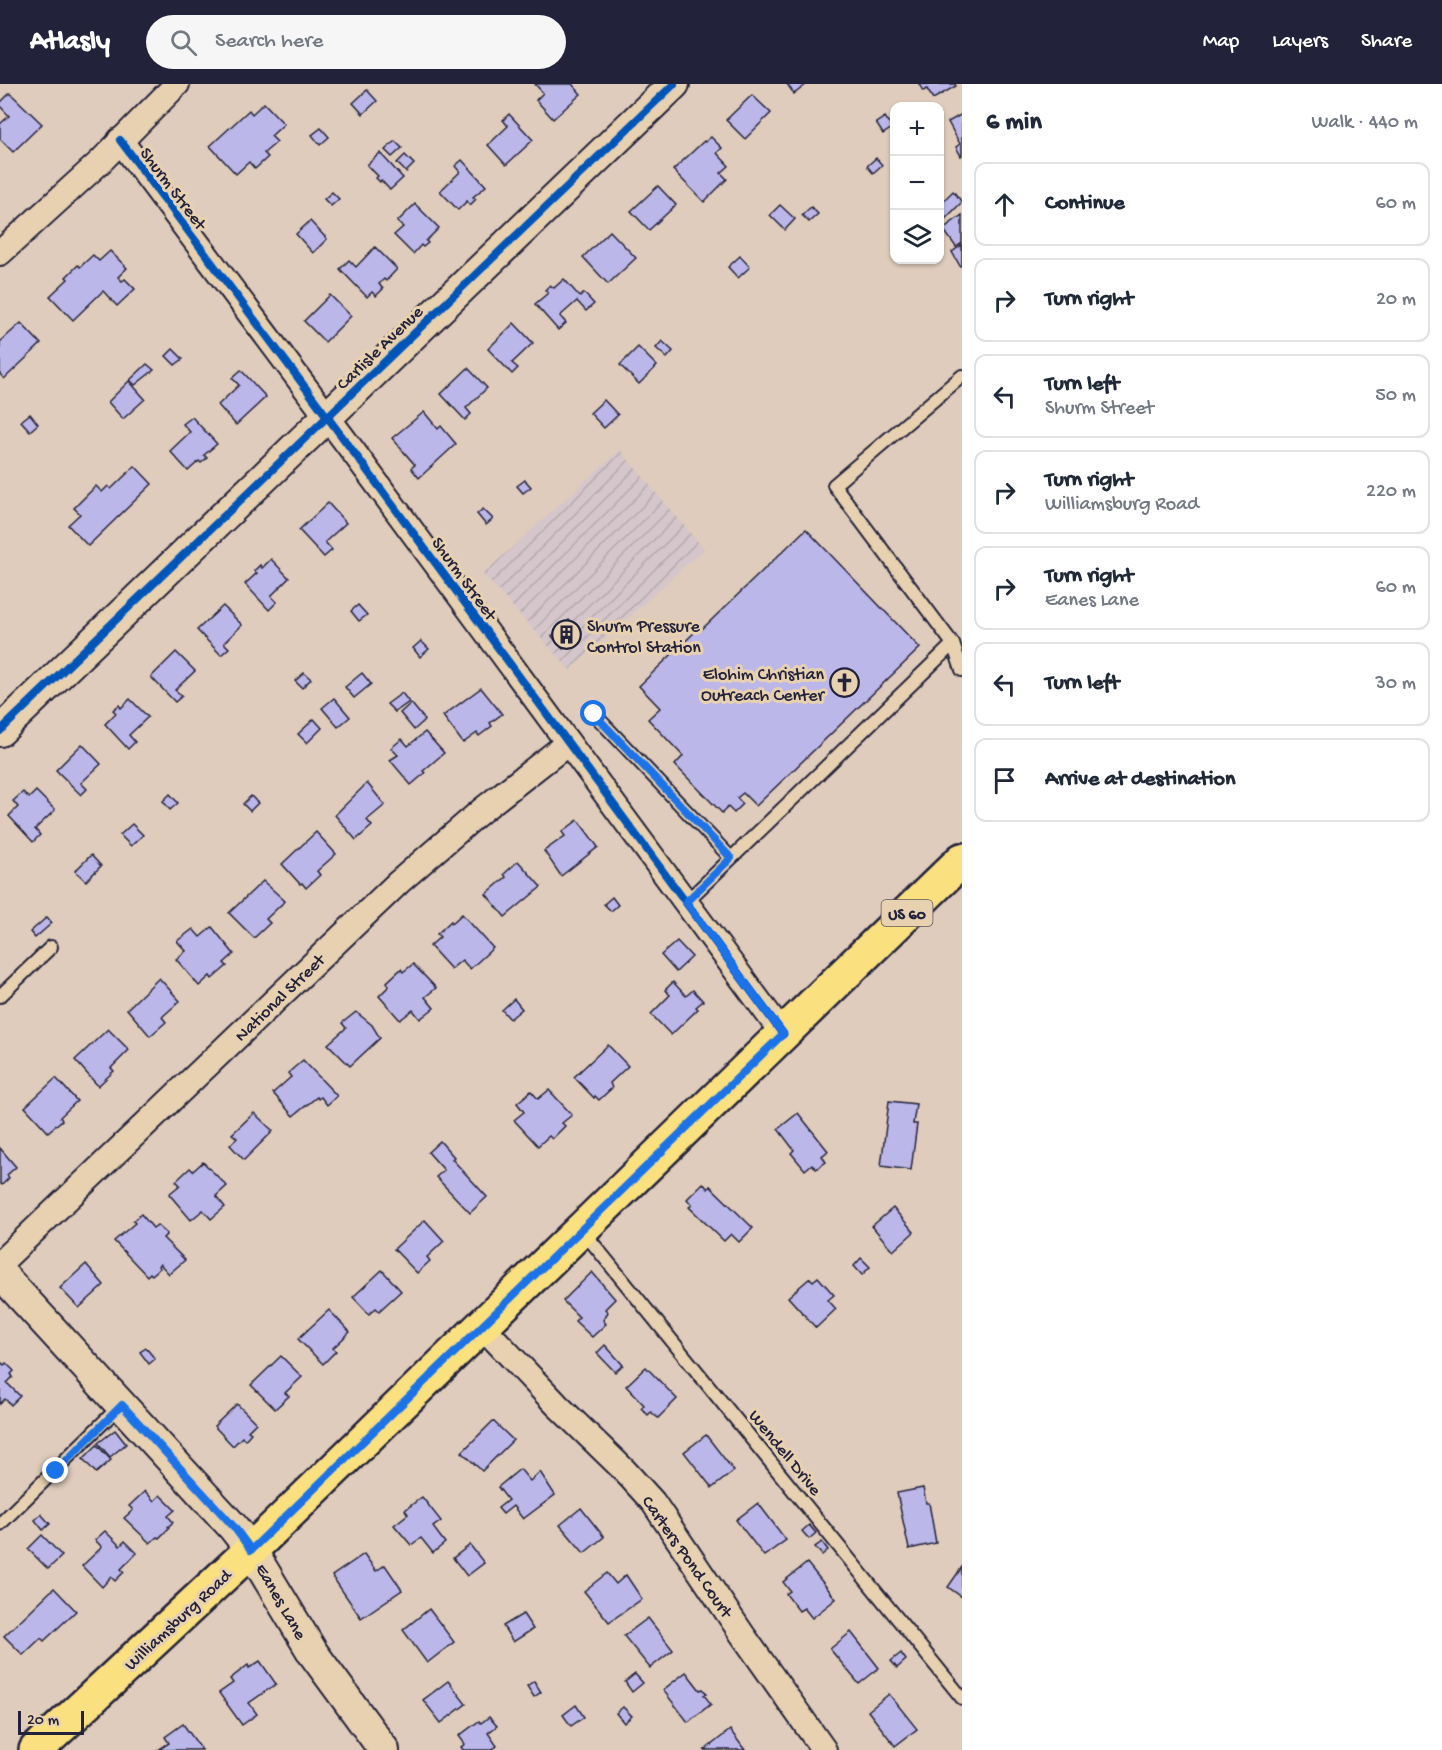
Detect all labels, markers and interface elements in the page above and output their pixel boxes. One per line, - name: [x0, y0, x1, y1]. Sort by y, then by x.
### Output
- search box: [146, 15, 566, 69]
- text: Atlasly: [30, 26, 110, 59]
- icon: search: [167, 26, 200, 59]
- text: Search here: [215, 29, 323, 55]
- text: Map: [1203, 30, 1239, 55]
- text: Layers: [1272, 30, 1328, 55]
- text: Share: [1361, 30, 1412, 55]
- map controls: [890, 102, 944, 264]
- button: +: [890, 102, 944, 156]
- text: 6 min: [986, 108, 1042, 139]
- text: Walk · 440 m: [1312, 112, 1418, 135]
- street label: Shurm Street: [134, 144, 211, 236]
- button: −: [890, 156, 944, 210]
- icon: ahead: [988, 188, 1021, 221]
- text: Continue: [1045, 191, 1125, 217]
- text: 60 m: [1376, 193, 1416, 216]
- button: layers: [890, 210, 944, 264]
- icon: right: [988, 284, 1021, 317]
- text: Turn right: [1045, 287, 1133, 313]
- text: 20 m: [1376, 289, 1416, 312]
- street label: Carlisle Avenue: [333, 302, 429, 395]
- text: Turn left: [1045, 372, 1119, 398]
- icon: left: [988, 380, 1021, 413]
- text: 50 m: [1375, 385, 1416, 408]
- text: Shurm Street: [1045, 398, 1154, 421]
- text: Turn right: [1045, 468, 1133, 494]
- icon: right: [988, 476, 1021, 509]
- text: 220 m: [1366, 481, 1416, 504]
- text: Williamsburg Road: [1045, 494, 1199, 517]
- street label: Shurm Street: [426, 534, 501, 627]
- text: Turn right: [1045, 564, 1133, 590]
- icon: right: [988, 572, 1021, 605]
- text: 60 m: [1376, 577, 1416, 600]
- text: Eanes Lane: [1045, 590, 1139, 613]
- place label: Shurm Pressure Control Station: [587, 617, 701, 659]
- building icon: Shurm Pressure Control Station: [550, 619, 582, 651]
- place label: Elohim Christian Outreach Center: [701, 665, 826, 707]
- church icon: Elohim Christian Outreach Center: [829, 667, 861, 699]
- icon: left: [988, 668, 1021, 701]
- text: Turn left: [1045, 671, 1119, 697]
- text: 30 m: [1375, 673, 1416, 696]
- route start: [580, 700, 606, 726]
- icon: arrive: [988, 764, 1021, 797]
- text: Arrive at destination: [1045, 767, 1235, 793]
- road number: US 60: [882, 900, 932, 926]
- street label: National Street: [231, 949, 331, 1047]
- street label: Wendell Drive: [743, 1406, 826, 1501]
- route end: [42, 1457, 68, 1483]
- street label: Carters Pond Court: [636, 1492, 737, 1624]
- street label: Eanes Lane: [250, 1560, 310, 1645]
- street label: Williamsburg Road: [121, 1565, 238, 1676]
- scale bar: [18, 1708, 84, 1736]
- text: 20 m: [27, 1712, 59, 1731]

